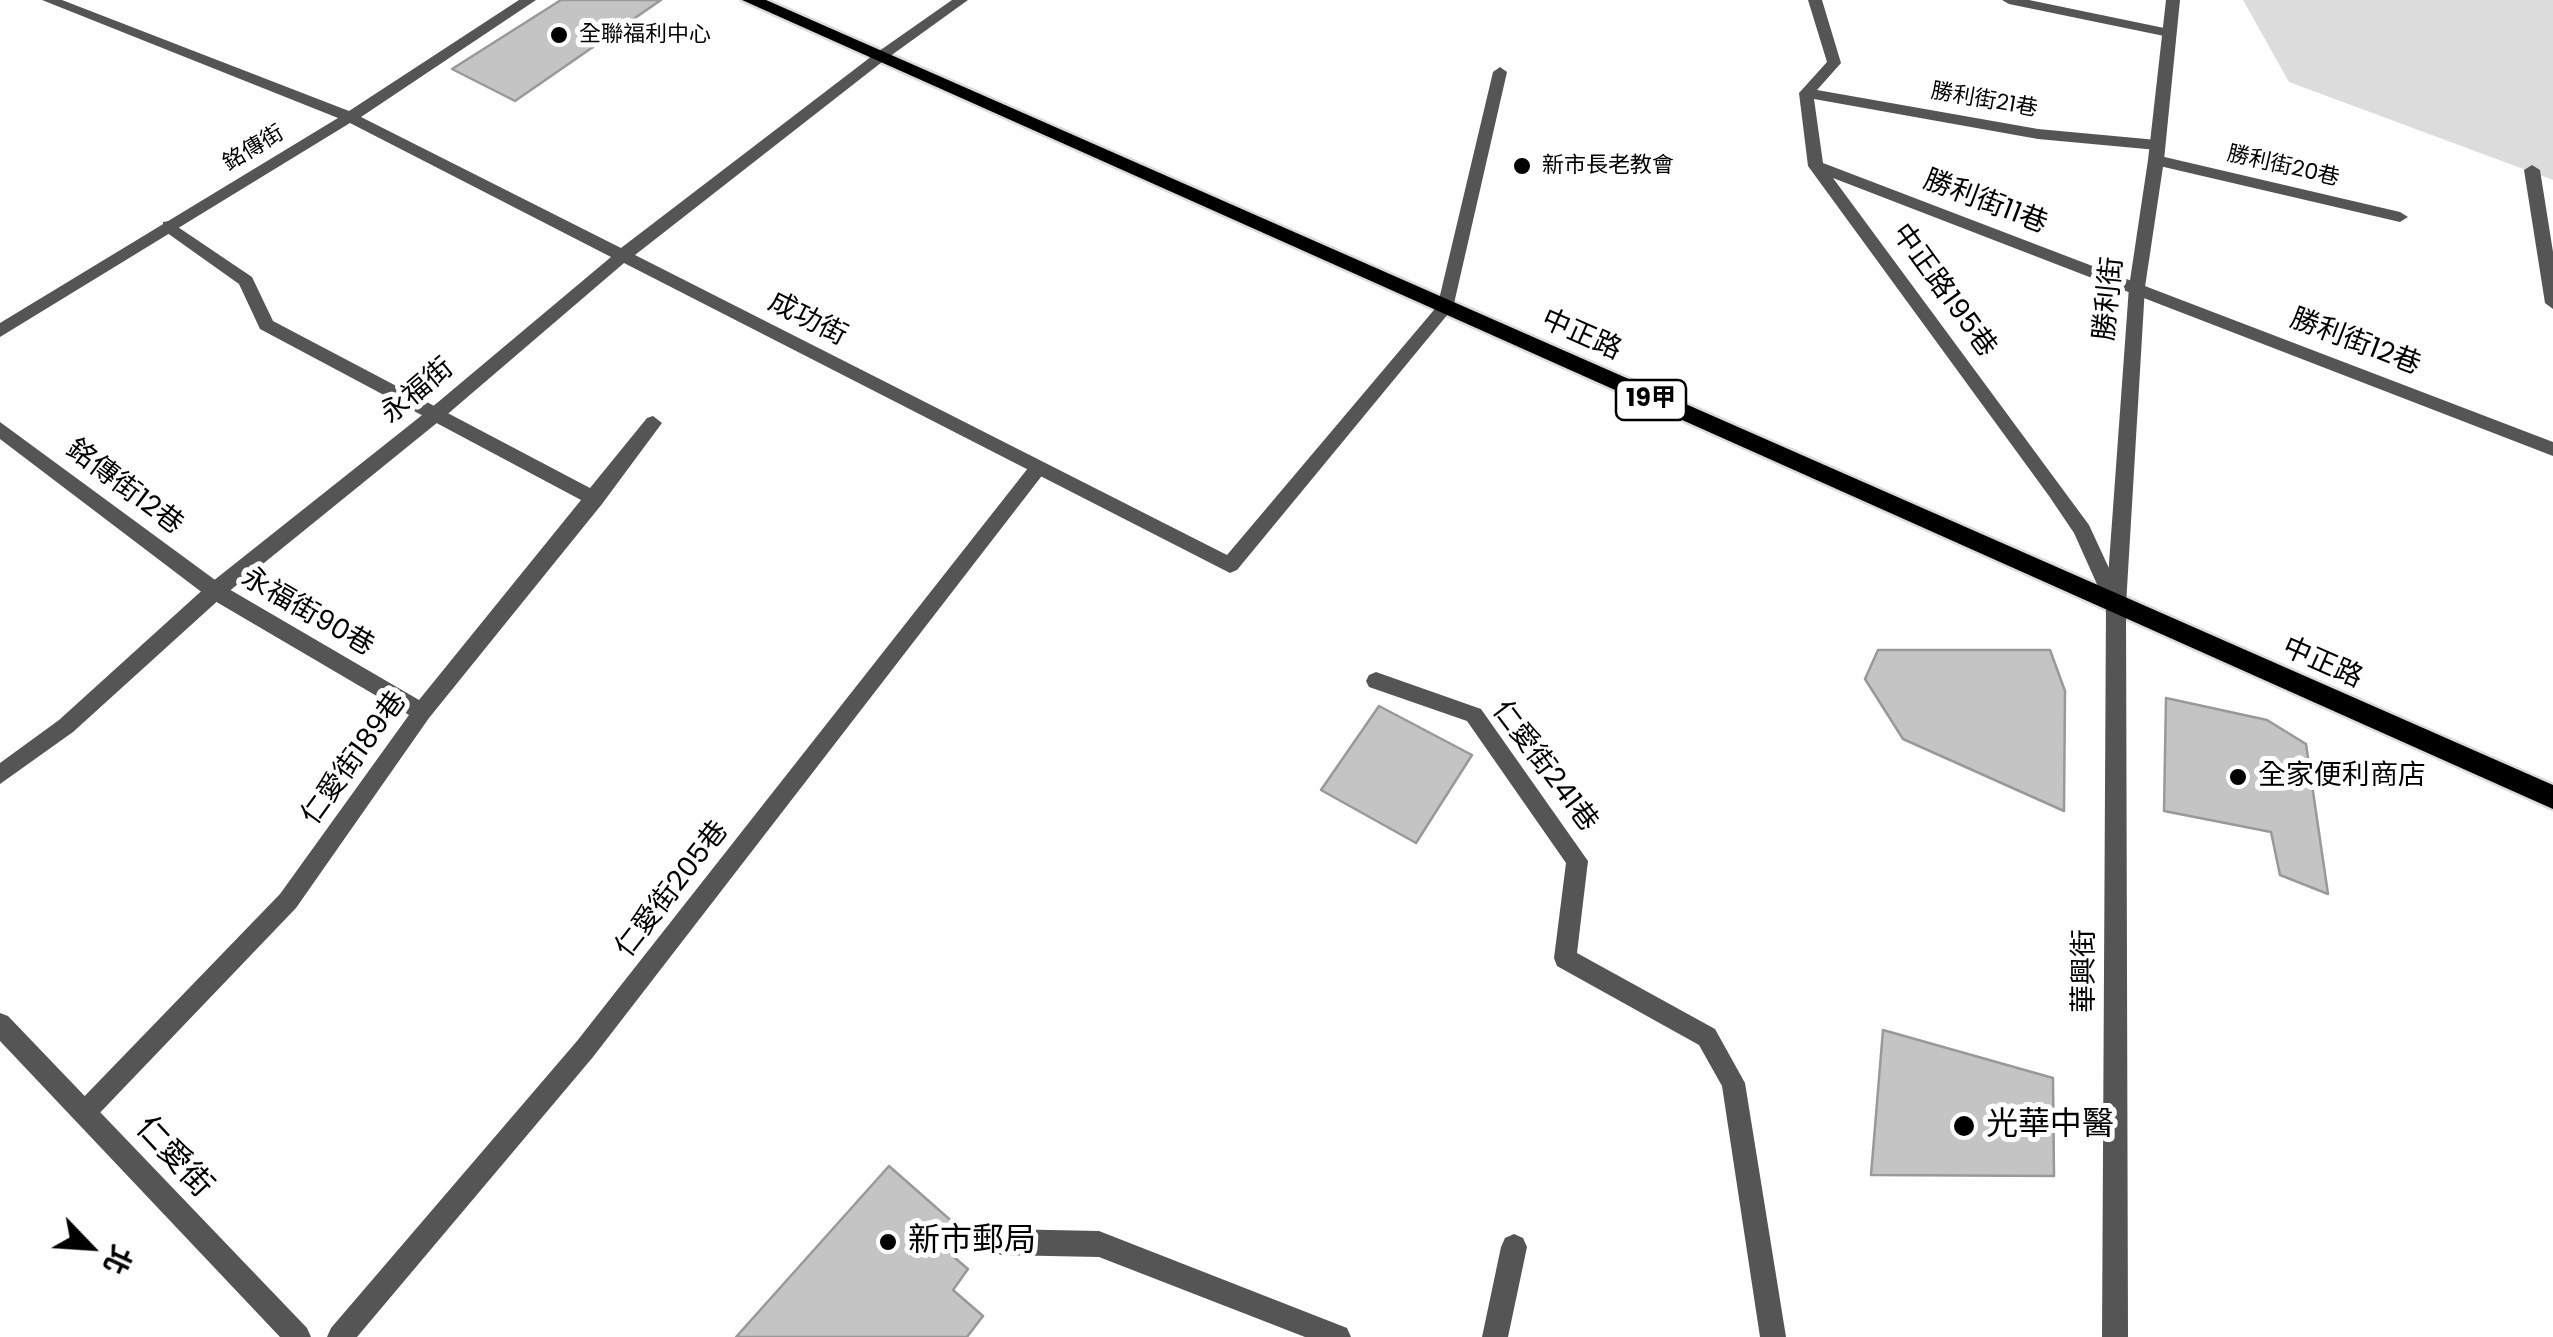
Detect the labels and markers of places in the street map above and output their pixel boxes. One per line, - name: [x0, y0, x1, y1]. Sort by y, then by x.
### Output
- place label: 全聯福利中心: [579, 22, 711, 48]
- marker: 全聯福利中心: [548, 24, 570, 46]
- place label: 新市長老教會: [1542, 153, 1674, 179]
- marker: 新市長老教會: [1511, 155, 1533, 177]
- place label: 全家便利商店: [2258, 760, 2426, 794]
- marker: 全家便利商店: [2227, 766, 2249, 788]
- place label: 光華中醫: [1986, 1107, 2114, 1145]
- marker: 光華中醫: [1951, 1113, 1977, 1139]
- place label: 新市郵局: [908, 1223, 1036, 1261]
- marker: 新市郵局: [877, 1231, 899, 1253]

